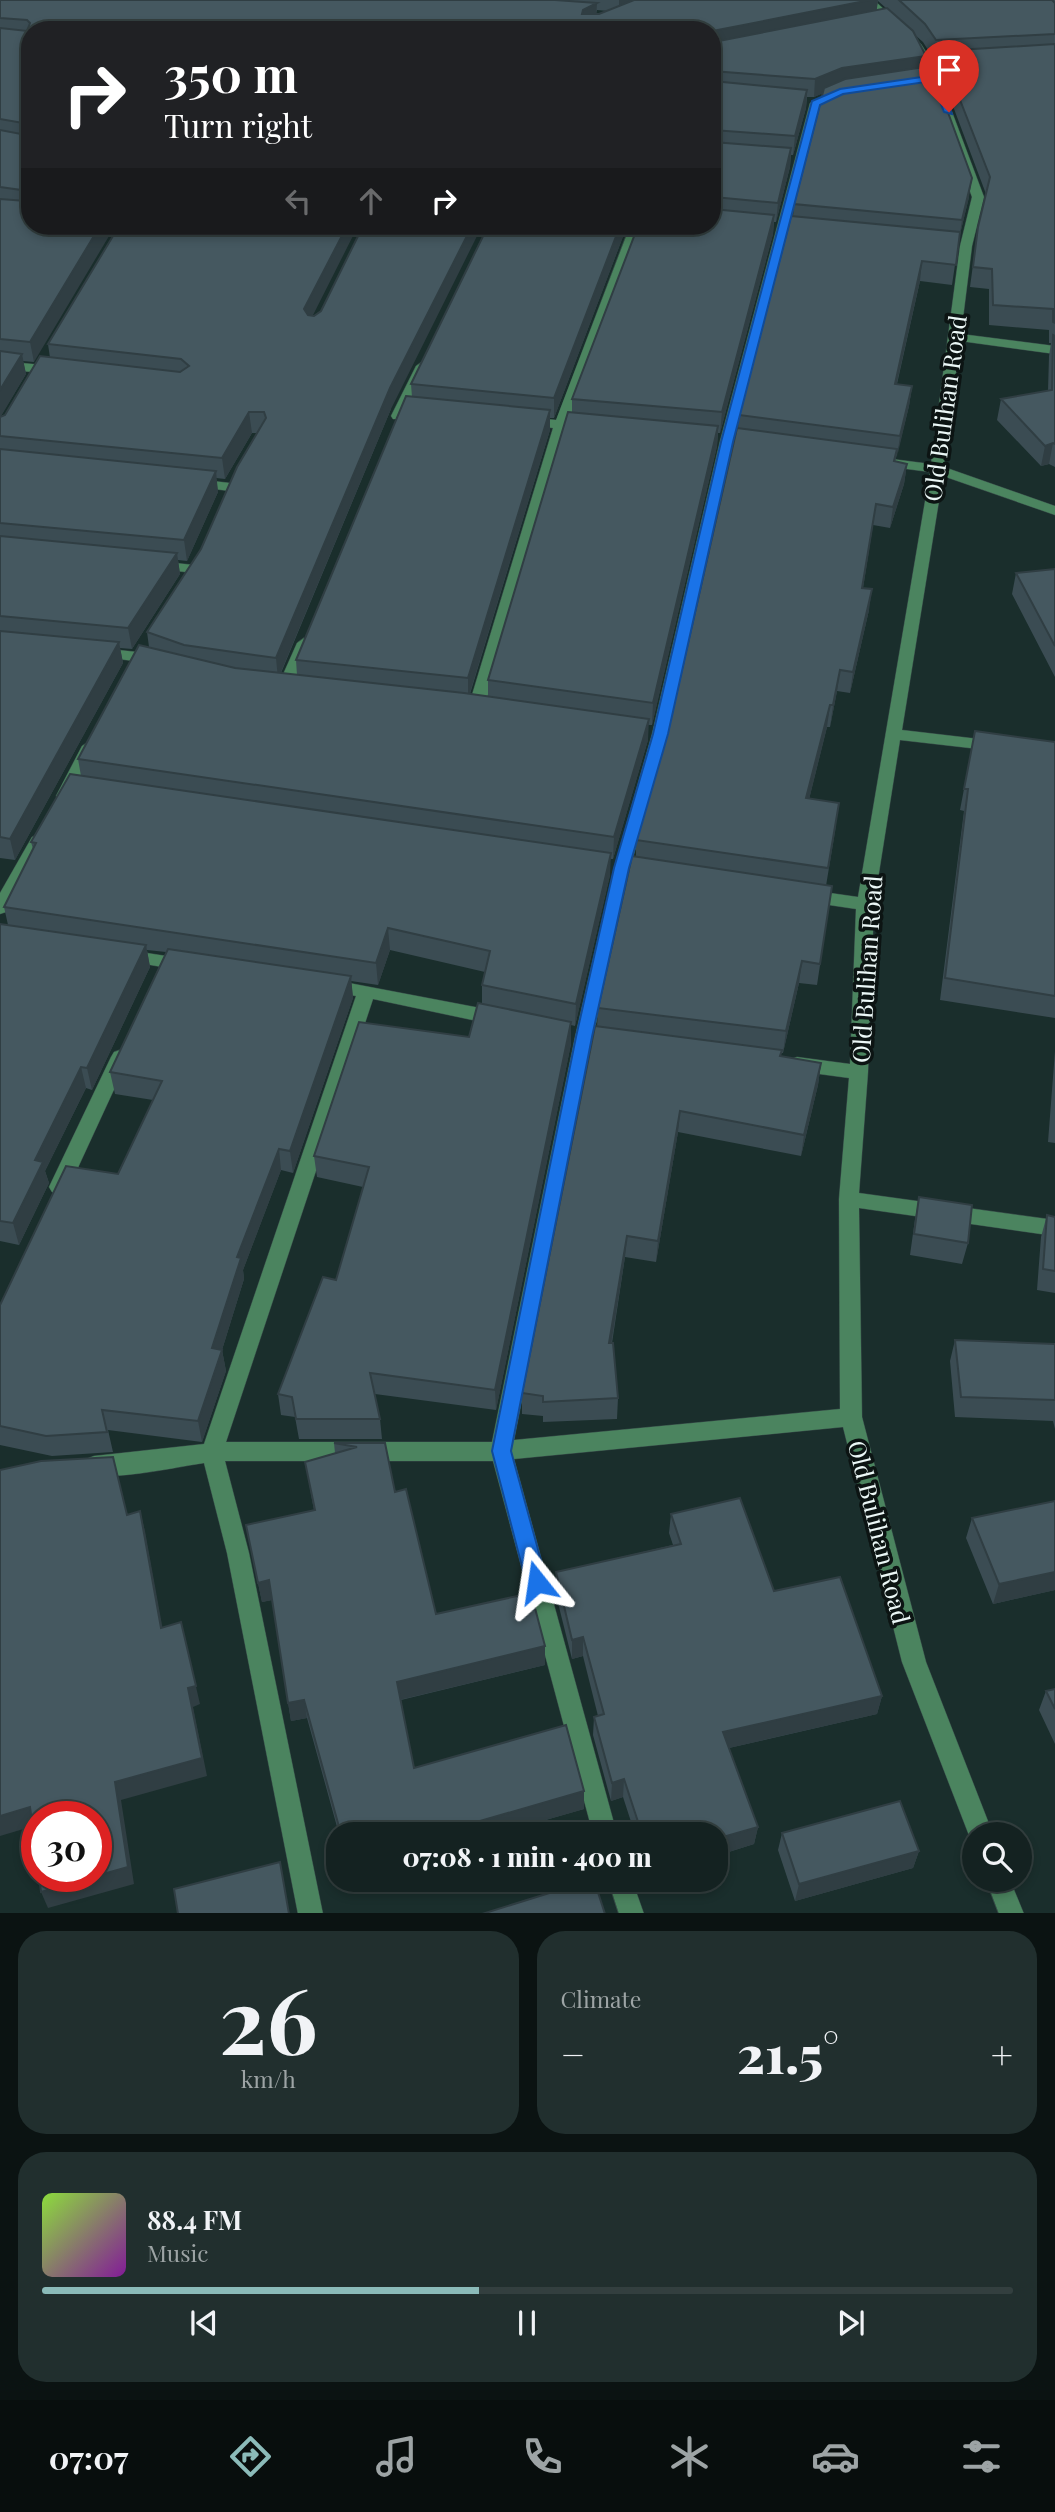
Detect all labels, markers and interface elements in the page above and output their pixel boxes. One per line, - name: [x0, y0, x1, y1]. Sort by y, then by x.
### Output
- text: 350 m: [164, 40, 298, 105]
- pin: [919, 40, 979, 112]
- icon: right: [49, 49, 140, 140]
- icon: arrive: [930, 51, 968, 89]
- text: Turn right: [164, 103, 312, 146]
- icon: left: [279, 182, 317, 220]
- icon: ahead: [352, 182, 390, 220]
- icon: right: [425, 182, 463, 220]
- street label: Old Bulihan Road: [915, 313, 973, 503]
- street label: Old Bulihan Road: [843, 874, 889, 1064]
- street label: Old Bulihan Road: [842, 1437, 918, 1627]
- position arrow: [500, 1545, 574, 1619]
- speed limit sign: 30: [21, 1801, 112, 1892]
- map controls: [962, 1822, 1032, 1892]
- button: search: [962, 1822, 1032, 1892]
- text: 07:08 · 1 min · 400 m: [402, 1839, 652, 1874]
- text: 26: [219, 1957, 318, 2078]
- text: Climate: [561, 1983, 641, 2014]
- text: 21.5°: [737, 2018, 839, 2087]
- text: −: [561, 2028, 585, 2079]
- text: +: [991, 2028, 1013, 2079]
- text: km/h: [241, 2063, 296, 2094]
- text: 88.4 FM: [147, 2202, 242, 2237]
- text: Music: [147, 2237, 208, 2268]
- icon: previous: [185, 2304, 223, 2342]
- icon: pause: [508, 2304, 546, 2342]
- icon: next: [832, 2304, 870, 2342]
- icon: directions: [226, 2432, 275, 2481]
- icon: music: [372, 2432, 421, 2481]
- icon: phone: [518, 2432, 567, 2481]
- icon: climate: [665, 2432, 714, 2481]
- icon: car: [811, 2432, 860, 2481]
- icon: filters: [957, 2432, 1006, 2481]
- text: 07:07: [49, 2435, 128, 2478]

